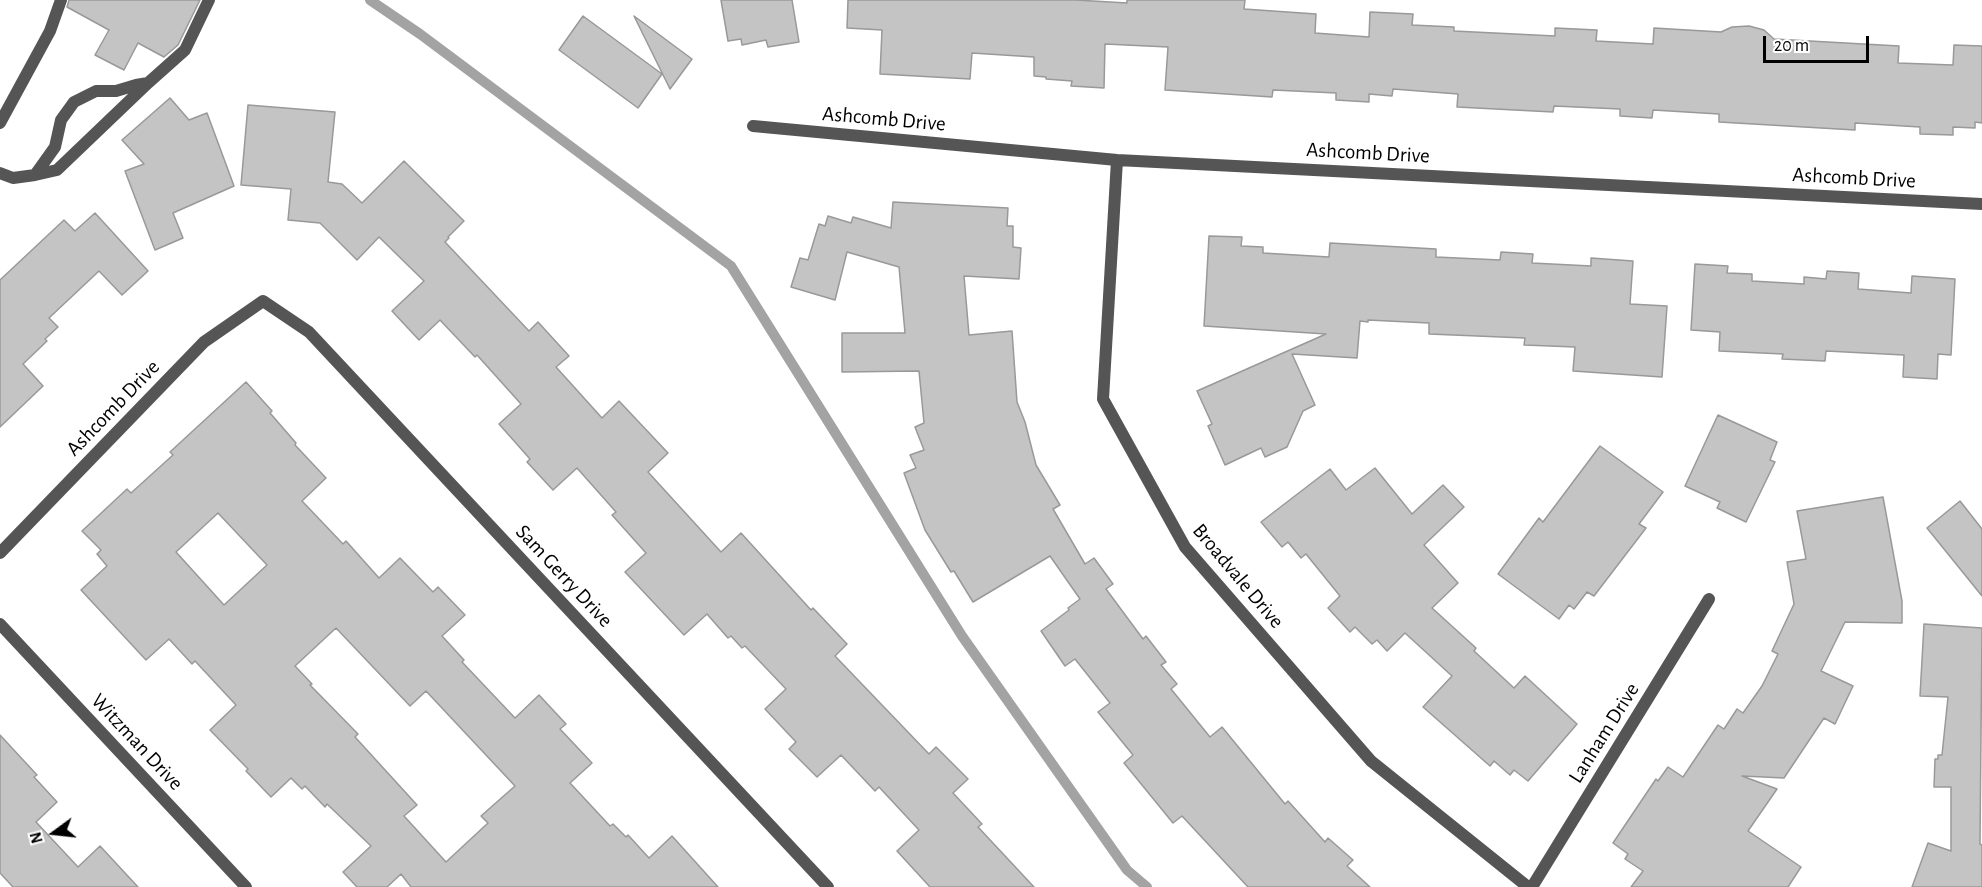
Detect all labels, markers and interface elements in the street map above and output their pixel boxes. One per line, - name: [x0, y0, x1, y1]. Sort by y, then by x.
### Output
- scale bar: [1766, 24, 1872, 62]
- text: 20 m: [1774, 37, 1809, 55]
- street label: Ashcomb Drive: [821, 101, 947, 137]
- street label: Ashcomb Drive: [1306, 137, 1430, 169]
- street label: Ashcomb Drive: [1792, 162, 1916, 194]
- street label: Ashcomb Drive: [61, 355, 165, 461]
- street label: Sam Gerry Drive: [510, 519, 618, 633]
- street label: Broadvale Drive: [1187, 519, 1289, 633]
- street label: Lanham Drive: [1563, 678, 1645, 788]
- street label: Witzman Drive: [86, 688, 188, 796]
- north arrow: [24, 803, 84, 863]
- text: N: [27, 830, 46, 845]

